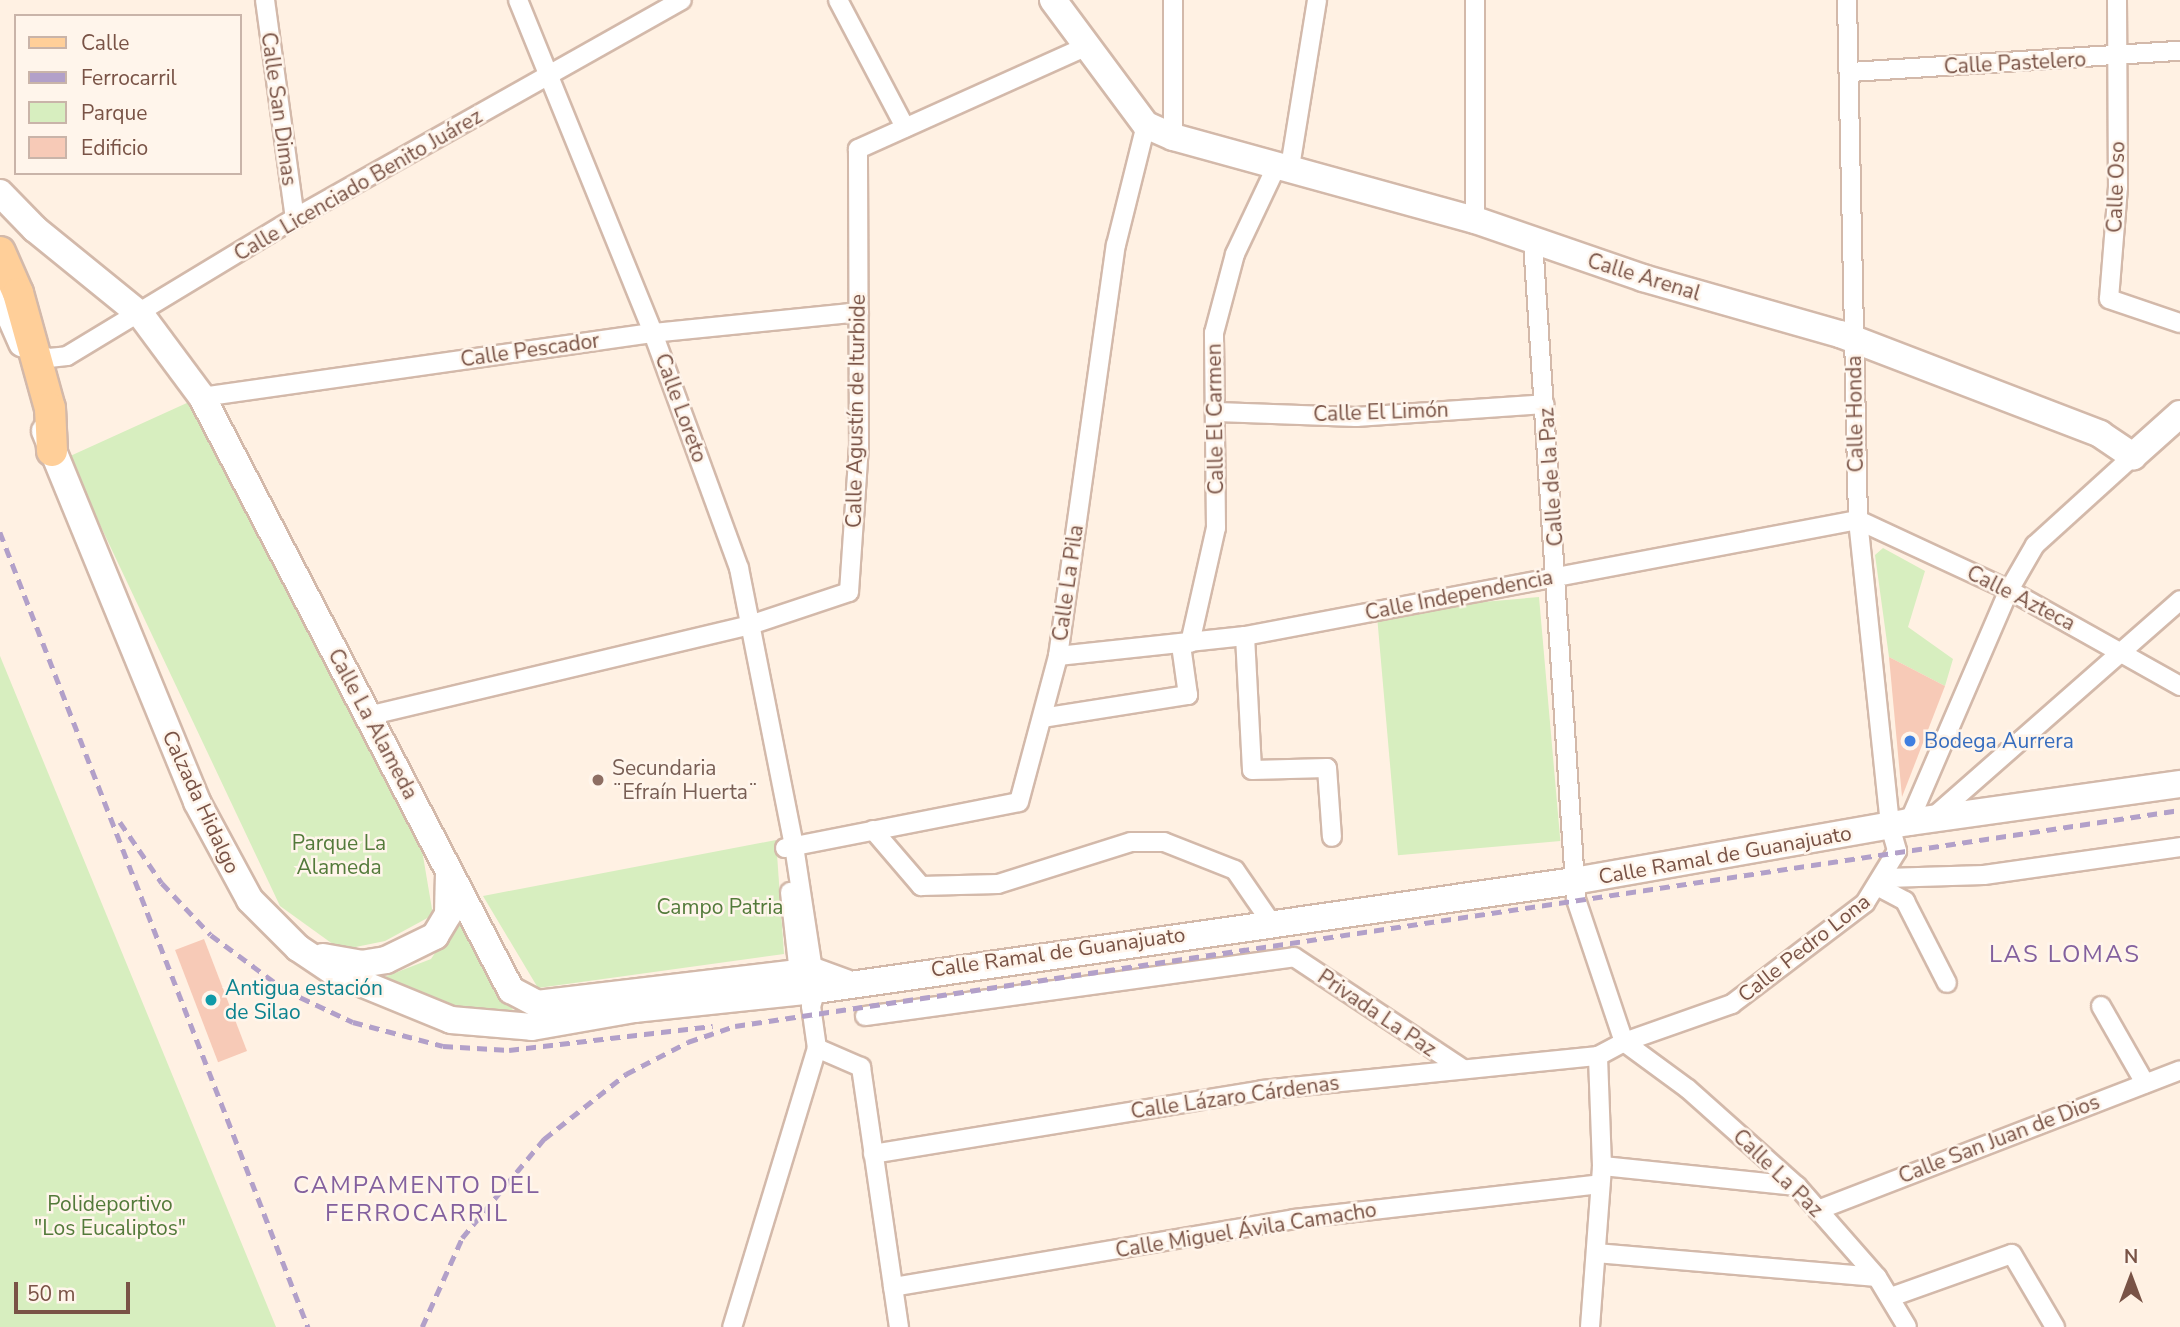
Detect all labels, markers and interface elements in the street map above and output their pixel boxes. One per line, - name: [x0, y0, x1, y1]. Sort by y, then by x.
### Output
- legend: [14, 14, 242, 175]
- text: Calle: [81, 29, 129, 57]
- street label: Calle San Dimas: [256, 31, 302, 187]
- street label: Calle Pastelero: [1943, 47, 2087, 79]
- text: Ferrocarril: [81, 64, 177, 92]
- text: Parque: [81, 99, 148, 127]
- street label: Calle Licenciado Benito Juárez: [230, 104, 486, 266]
- text: Edificio: [81, 134, 148, 162]
- street label: Calle Oso: [2102, 141, 2130, 233]
- street label: Calle Arenal: [1584, 248, 1704, 306]
- street label: Calle Agustín de Iturbide: [841, 294, 871, 528]
- street label: Calle Pescador: [459, 328, 601, 372]
- street label: Calle El Carmen: [1201, 343, 1229, 495]
- street label: Calle Loreto: [650, 350, 712, 466]
- street label: Calle Honda: [1841, 355, 1869, 473]
- street label: Calle El Limón: [1313, 397, 1449, 427]
- street label: Calle de la Paz: [1534, 407, 1568, 547]
- street label: Calle La Pila: [1047, 523, 1089, 643]
- street label: Calle Azteca: [1963, 560, 2079, 636]
- street label: Calle Independencia: [1363, 564, 1555, 626]
- street label: Calle La Alameda: [323, 644, 423, 804]
- street label: Calzada Hidalgo: [157, 726, 245, 878]
- place label: Bodega Aurrera: [1924, 728, 2074, 754]
- marker: Bodega Aurrera: [1902, 733, 1918, 749]
- place label: Secundaria ¨Efraín Huerta¨: [612, 755, 758, 805]
- marker: Secundaria ¨Efraín Huerta¨: [590, 772, 606, 788]
- street label: Calle Ramal de Guanajuato: [1597, 820, 1853, 890]
- park label: Parque La Alameda: [292, 830, 386, 880]
- street label: Calle Pedro Lona: [1733, 889, 1875, 1007]
- park label: Campo Patria: [657, 894, 783, 920]
- street label: Calle Ramal de Guanajuato: [929, 922, 1187, 982]
- district label: LAS LOMAS: [1990, 941, 2140, 969]
- street label: Privada La Paz: [1313, 964, 1441, 1062]
- place label: Antigua estación de Silao: [225, 975, 383, 1025]
- marker: Antigua estación de Silao: [203, 992, 219, 1008]
- street label: Calle Lázaro Cárdenas: [1129, 1070, 1341, 1124]
- street label: Calle San Juan de Dios: [1895, 1089, 2103, 1189]
- street label: Calle La Paz: [1728, 1124, 1828, 1222]
- district label: CAMPAMENTO DEL FERROCARRIL: [295, 1172, 539, 1228]
- park label: Polideportivo "Los Eucaliptos": [34, 1191, 186, 1241]
- street label: Calle Miguel Ávila Camacho: [1114, 1197, 1378, 1263]
- north arrow: [2096, 1243, 2166, 1313]
- text: N: [2124, 1244, 2138, 1270]
- scale bar: [18, 1268, 133, 1312]
- text: 50 m: [27, 1280, 76, 1308]

